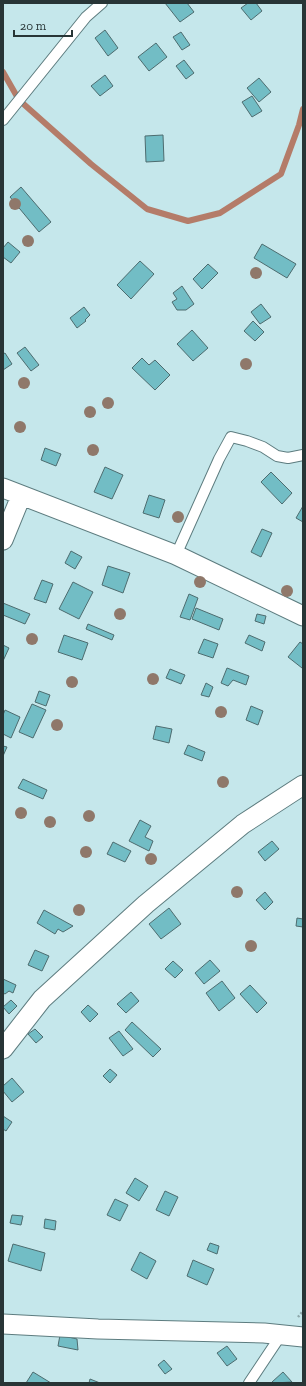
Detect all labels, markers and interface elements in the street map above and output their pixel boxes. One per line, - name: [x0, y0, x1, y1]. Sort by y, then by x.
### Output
- scale bar: [14, 12, 72, 38]
- text: 20 m: [20, 19, 47, 33]

